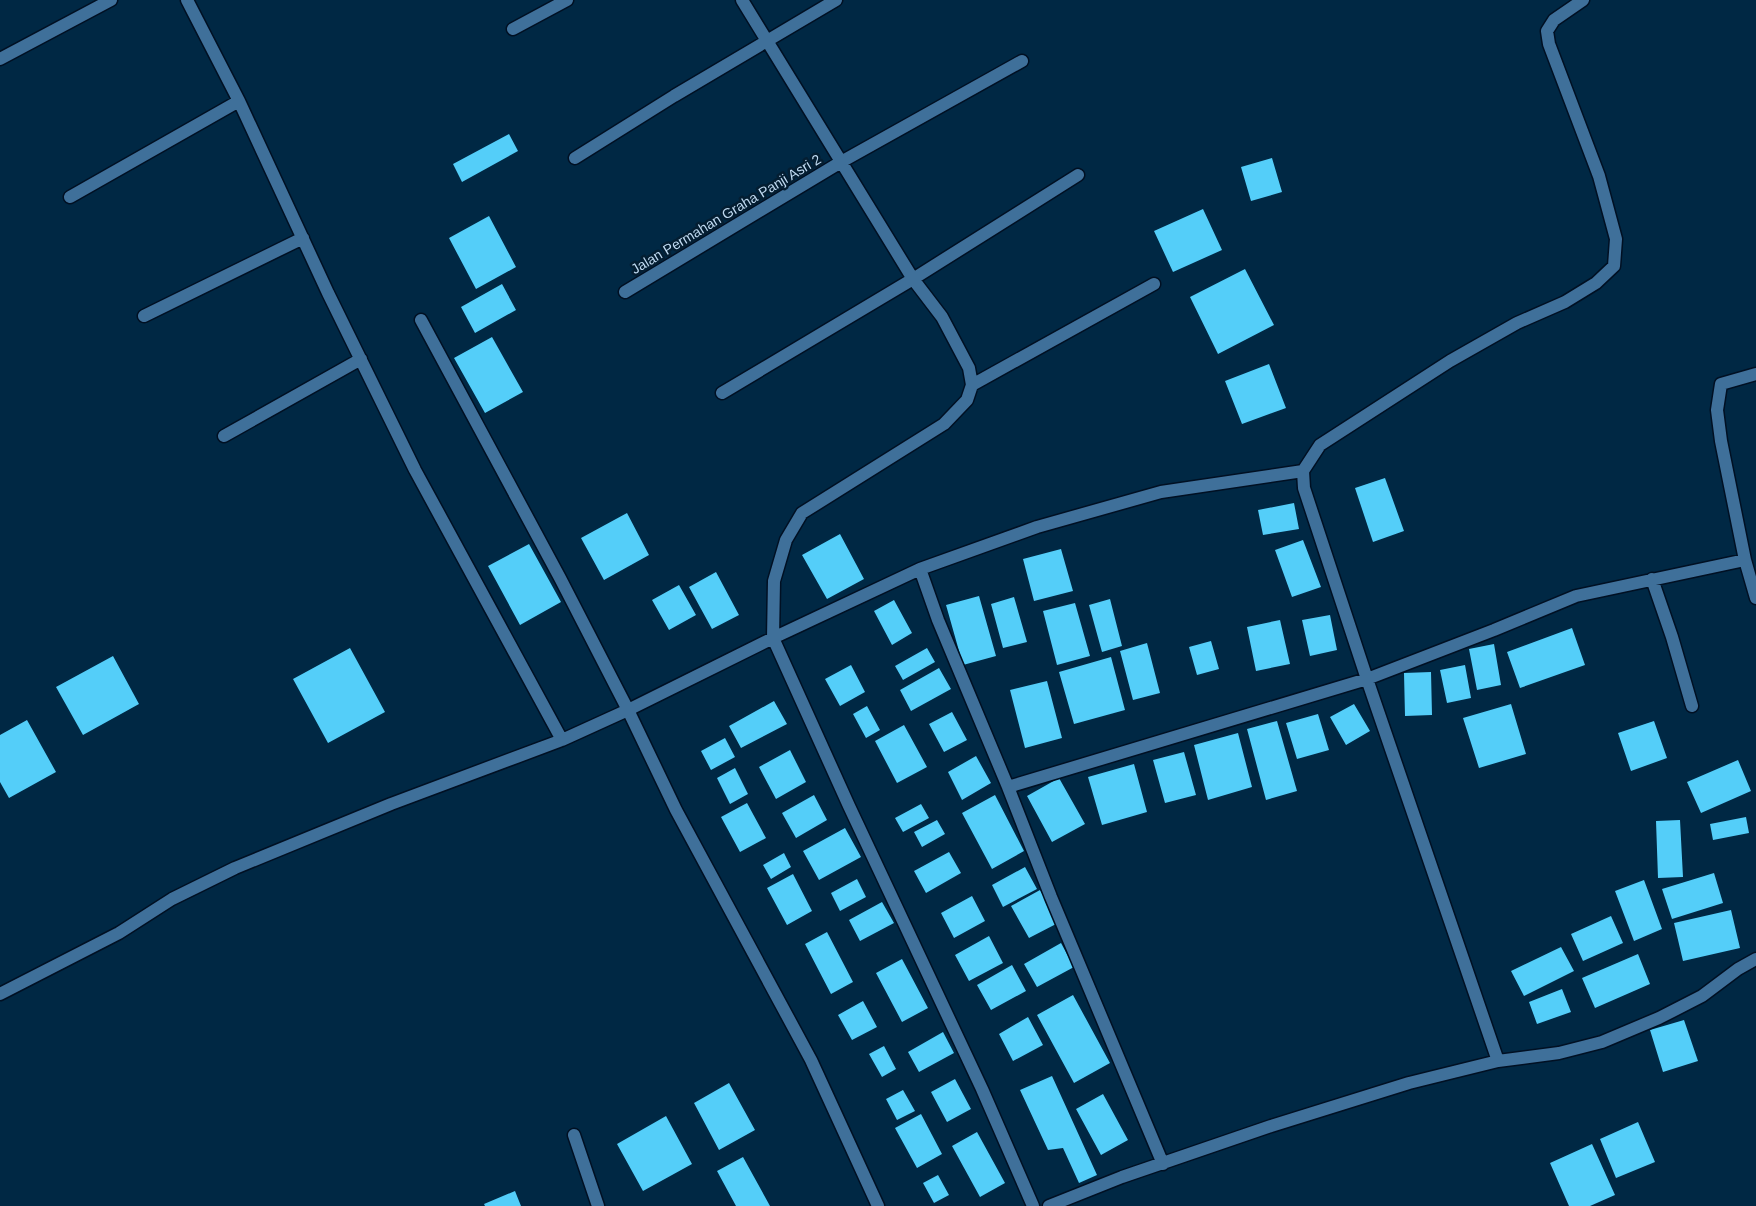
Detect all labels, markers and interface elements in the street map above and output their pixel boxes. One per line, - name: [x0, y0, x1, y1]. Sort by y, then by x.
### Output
- street label: Jalan Permahan Graha Panji Asri 2: [628, 151, 824, 277]

